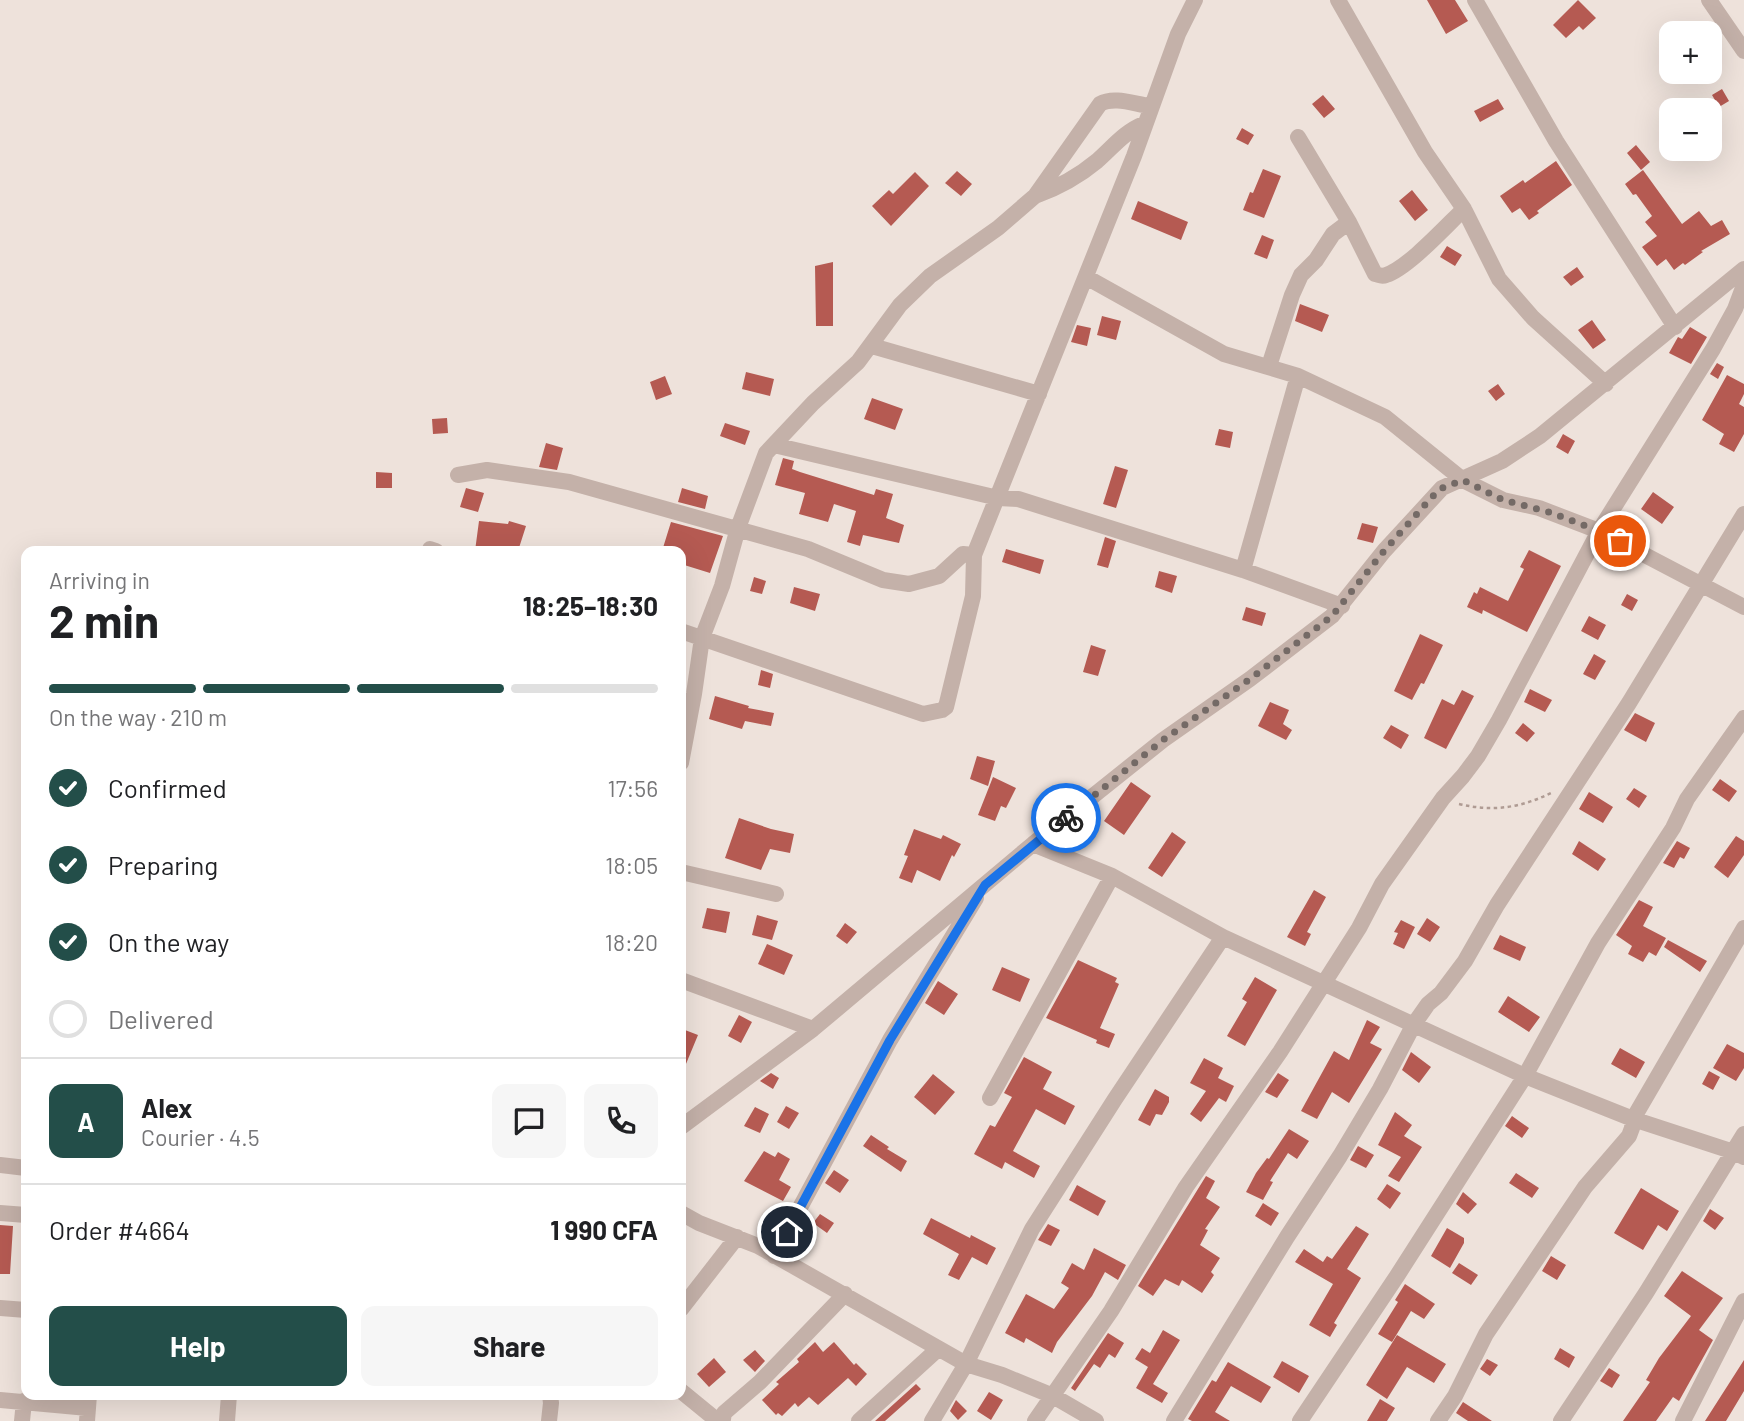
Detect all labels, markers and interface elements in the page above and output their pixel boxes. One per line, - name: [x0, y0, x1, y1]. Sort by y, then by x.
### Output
- map controls: [1659, 21, 1722, 161]
- button: +: [1659, 21, 1722, 84]
- button: −: [1659, 98, 1722, 161]
- pin: [1590, 511, 1650, 571]
- icon: bag: [1601, 522, 1639, 560]
- text: Arriving in: [49, 566, 150, 594]
- text: 18:25–18:30: [523, 590, 658, 621]
- text: 2 min: [49, 592, 159, 647]
- text: On the way · 210 m: [49, 703, 227, 731]
- icon: check: [49, 769, 87, 807]
- text: Confirmed: [108, 772, 227, 803]
- text: 17:56: [608, 774, 658, 802]
- courier: [1031, 783, 1101, 853]
- icon: bike: [1047, 799, 1085, 837]
- icon: check: [49, 846, 87, 884]
- text: Preparing: [108, 849, 218, 880]
- text: 18:05: [605, 851, 658, 879]
- icon: check: [49, 923, 87, 961]
- text: On the way: [108, 926, 229, 957]
- text: 18:20: [605, 928, 658, 956]
- text: Delivered: [108, 1003, 214, 1034]
- button: chat: [492, 1084, 566, 1158]
- button: phone: [584, 1084, 658, 1158]
- text: Alex: [141, 1092, 192, 1123]
- text: A: [77, 1106, 95, 1137]
- text: Courier · 4.5: [141, 1123, 260, 1151]
- pin: [757, 1202, 817, 1262]
- icon: home: [768, 1213, 806, 1251]
- text: Order #4664: [49, 1214, 190, 1245]
- text: 1 990 CFA: [550, 1214, 658, 1245]
- button: Help: [49, 1306, 347, 1386]
- button: Share: [361, 1306, 658, 1386]

